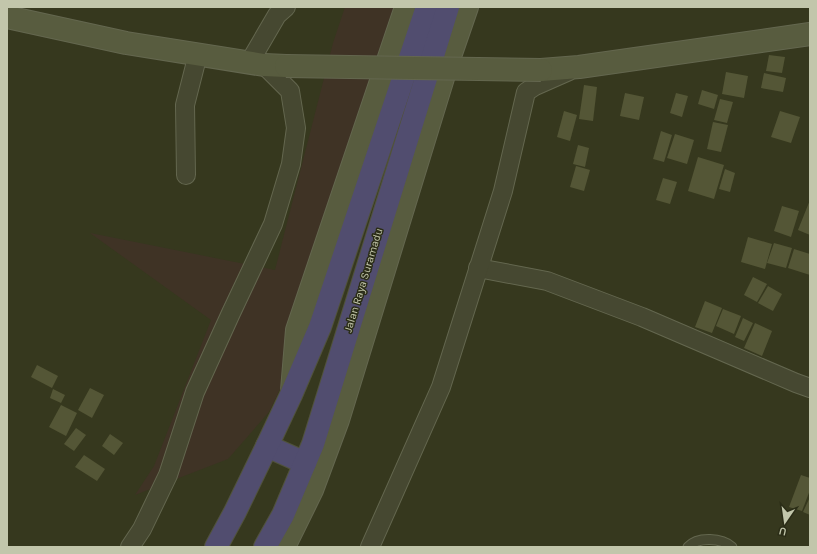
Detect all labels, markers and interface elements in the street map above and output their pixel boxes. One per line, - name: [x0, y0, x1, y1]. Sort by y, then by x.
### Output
- street label: Jalan Raya Suramadu: [341, 226, 386, 334]
- north arrow: [765, 502, 805, 542]
- text: U: [778, 524, 788, 538]

